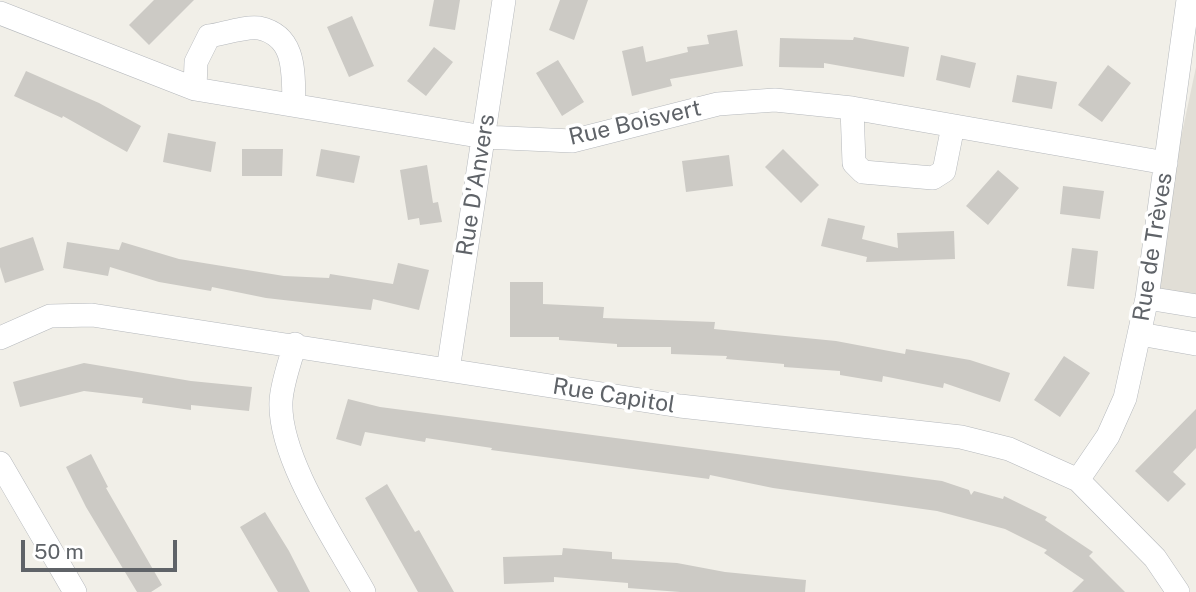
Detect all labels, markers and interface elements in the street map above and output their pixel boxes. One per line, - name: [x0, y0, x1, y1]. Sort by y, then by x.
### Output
- street label: Rue Boisvert: [566, 94, 704, 152]
- street label: Rue D'Anvers: [451, 112, 501, 258]
- street label: Rue de Trèves: [1128, 171, 1178, 323]
- street label: Rue Capitol: [551, 373, 677, 419]
- scale bar: [24, 526, 180, 570]
- text: 50 m: [34, 539, 84, 564]

